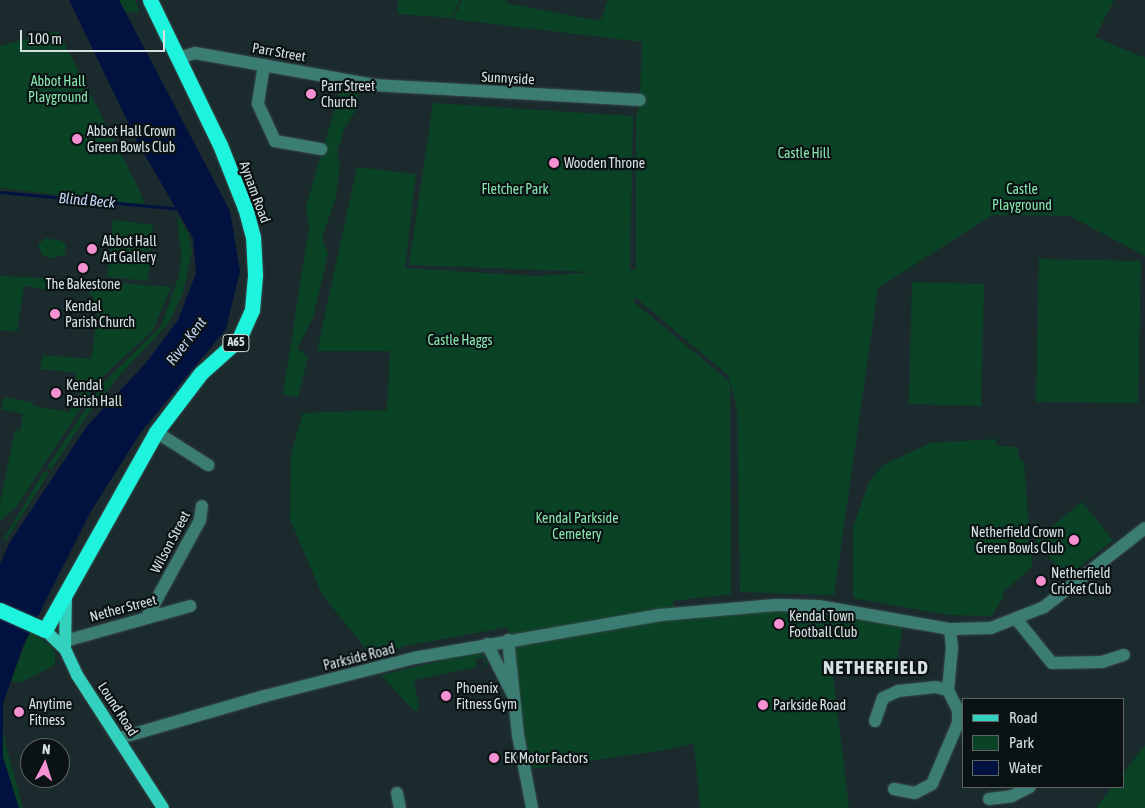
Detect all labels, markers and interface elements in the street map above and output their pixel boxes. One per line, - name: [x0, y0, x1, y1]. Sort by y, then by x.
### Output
- scale bar: [22, 20, 168, 52]
- text: 100 m: [28, 30, 62, 47]
- street label: Parr Street: [251, 39, 307, 65]
- street label: Sunnyside: [481, 68, 535, 88]
- park label: Abbot Hall Playground: [28, 73, 88, 105]
- place label: Parr Street Church: [321, 78, 375, 110]
- marker: Parr Street Church: [305, 88, 317, 100]
- place label: Abbot Hall Crown Green Bowls Club: [87, 123, 176, 156]
- marker: Abbot Hall Crown Green Bowls Club: [71, 133, 83, 145]
- park label: Castle Hill: [778, 145, 830, 161]
- place label: Wooden Throne: [564, 155, 645, 171]
- marker: Wooden Throne: [548, 157, 560, 169]
- street label: Aynam Road: [236, 159, 274, 225]
- park label: Fletcher Park: [481, 181, 549, 197]
- park label: Castle Playground: [992, 181, 1052, 213]
- water label: Blind Beck: [58, 189, 116, 211]
- place label: Abbot Hall Art Gallery: [102, 233, 157, 266]
- marker: Abbot Hall Art Gallery: [86, 243, 98, 255]
- marker: The Bakestone: [77, 262, 89, 274]
- place label: The Bakestone: [46, 276, 120, 292]
- place label: Kendal Parish Church: [65, 298, 135, 331]
- marker: Kendal Parish Church: [49, 308, 61, 320]
- water label: River Kent: [162, 313, 210, 369]
- park label: Castle Haggs: [428, 332, 492, 348]
- road number: A65: [222, 333, 250, 352]
- place label: Kendal Parish Hall: [66, 377, 122, 410]
- marker: Kendal Parish Hall: [50, 387, 62, 399]
- street label: Wilson Street: [147, 508, 193, 576]
- park label: Kendal Parkside Cemetery: [535, 510, 619, 542]
- place label: Netherfield Crown Green Bowls Club: [971, 524, 1064, 556]
- marker: Netherfield Crown Green Bowls Club: [1068, 534, 1080, 546]
- place label: Netherfield Cricket Club: [1051, 565, 1111, 598]
- marker: Netherfield Cricket Club: [1035, 575, 1047, 587]
- street label: Nether Street: [88, 591, 158, 625]
- place label: Kendal Town Football Club: [789, 608, 857, 640]
- marker: Kendal Town Football Club: [773, 618, 785, 630]
- street label: Parkside Road: [321, 640, 397, 674]
- district label: NETHERFIELD: [822, 657, 930, 679]
- street label: Lound Road: [94, 679, 142, 739]
- place label: Phoenix Fitness Gym: [456, 680, 517, 712]
- marker: Phoenix Fitness Gym: [440, 690, 452, 702]
- place label: Anytime Fitness: [29, 696, 72, 729]
- place label: Parkside Road: [773, 697, 846, 713]
- legend: [962, 698, 1125, 788]
- marker: Parkside Road: [757, 699, 769, 711]
- marker: Anytime Fitness: [13, 706, 25, 718]
- text: Road: [1009, 709, 1038, 726]
- text: Park: [1009, 734, 1034, 751]
- north arrow: [20, 738, 70, 788]
- text: N: [41, 741, 51, 757]
- place label: EK Motor Factors: [504, 750, 588, 766]
- marker: EK Motor Factors: [488, 752, 500, 764]
- text: Water: [1009, 759, 1042, 776]

